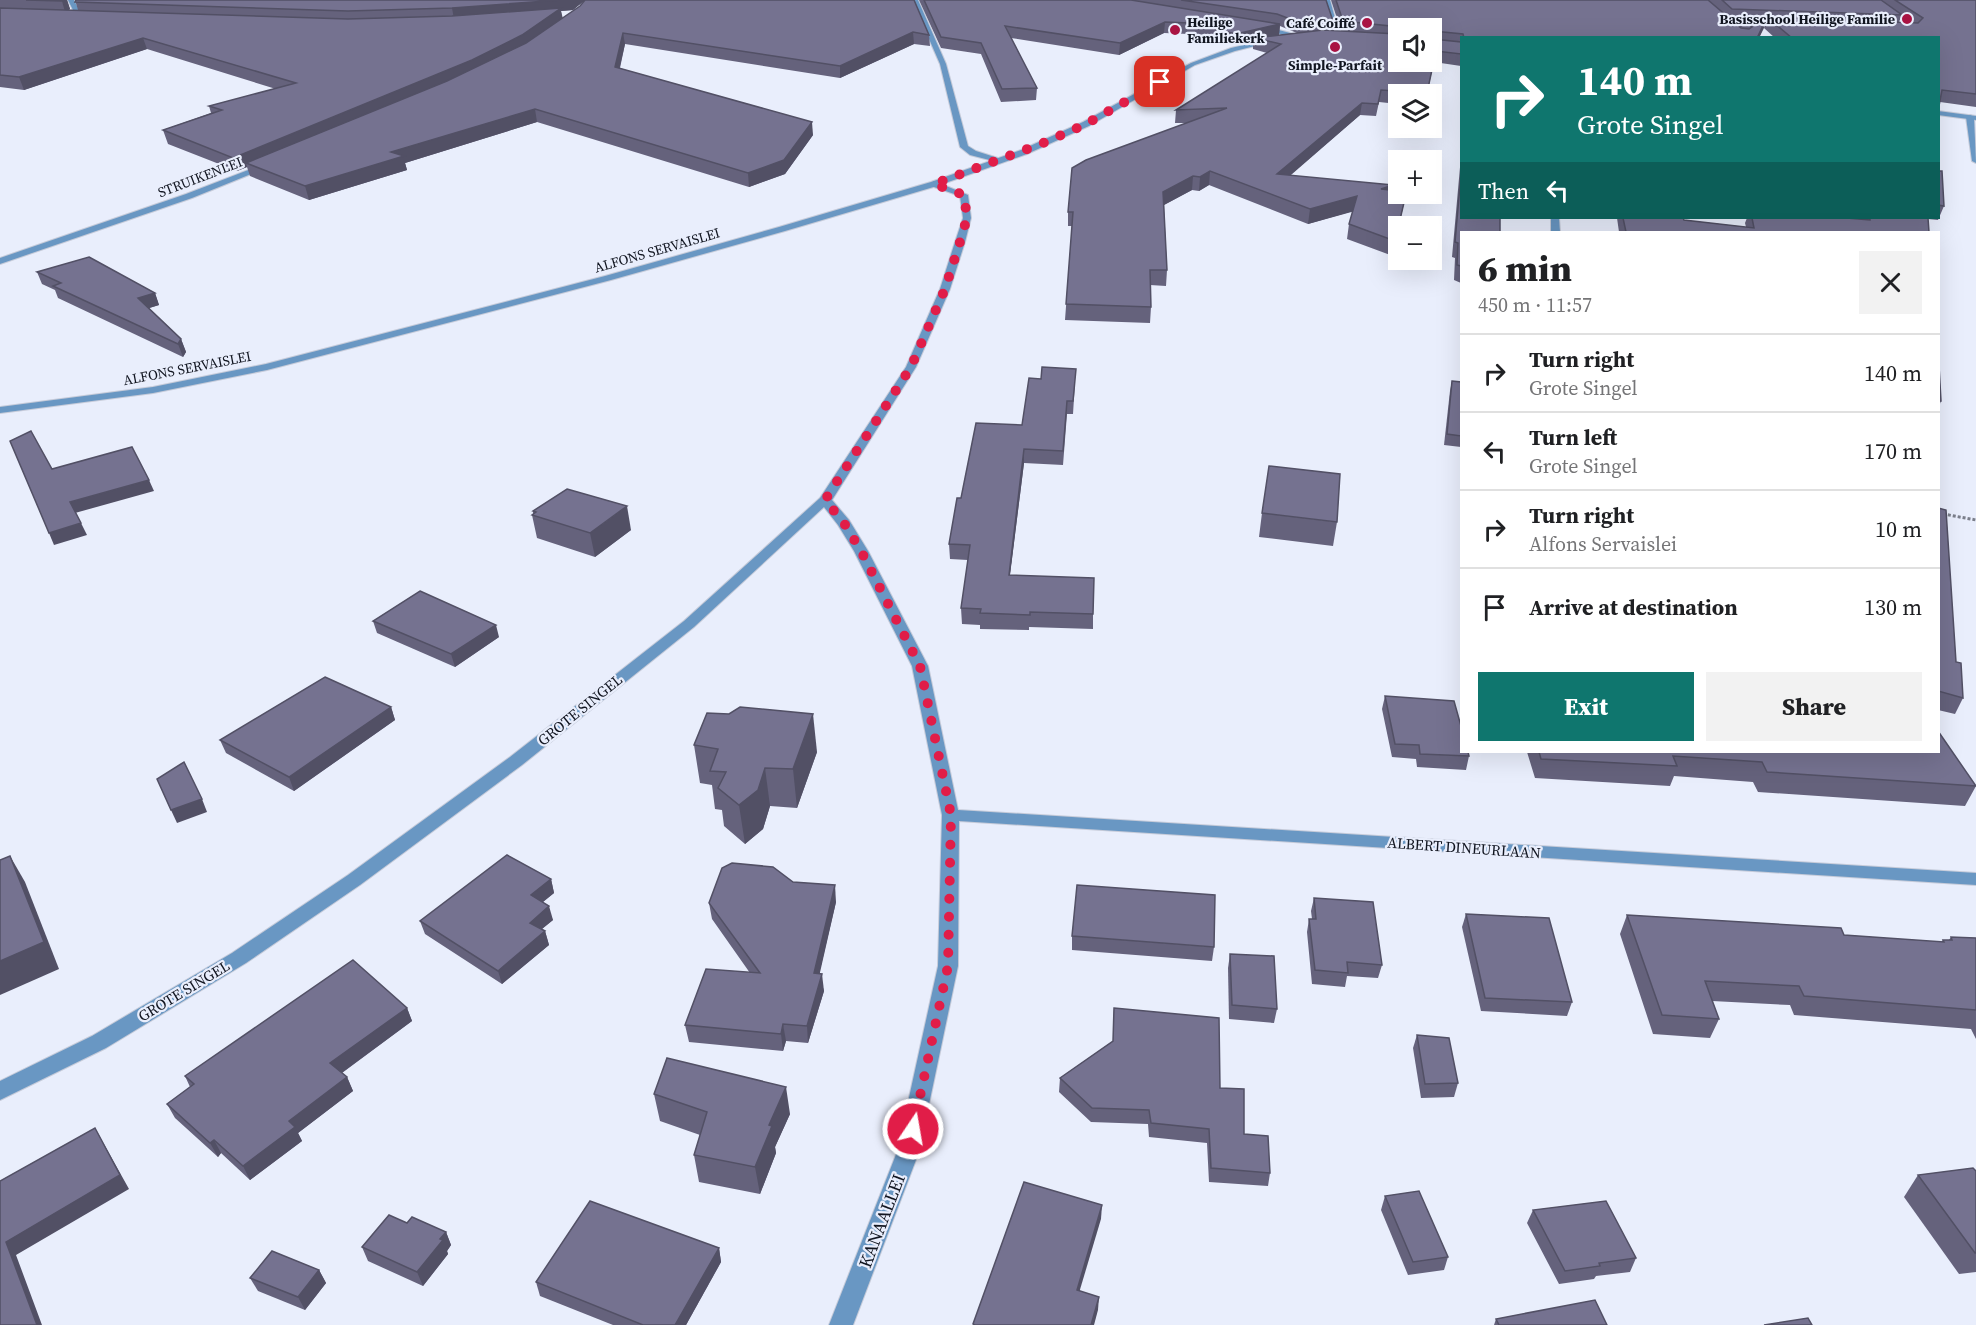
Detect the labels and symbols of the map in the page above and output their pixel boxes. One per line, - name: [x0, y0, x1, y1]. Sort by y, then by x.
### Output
- place label: Basisschool Heilige Familie: [1719, 9, 1895, 29]
- place label: Heilige Familiekerk: [1187, 12, 1265, 48]
- marker: Basisschool Heilige Familie: [1900, 12, 1914, 26]
- place label: Café Coiffé: [1286, 13, 1355, 33]
- marker: Café Coiffé: [1360, 16, 1374, 30]
- marker: Heilige Familiekerk: [1168, 23, 1182, 37]
- marker: Simple-Parfait: [1328, 40, 1342, 54]
- place label: Simple-Parfait: [1288, 55, 1383, 75]
- pin: [1134, 56, 1185, 107]
- street label: STRUIKENLEI: [155, 152, 245, 202]
- street label: ALFONS SERVAISLEI: [592, 222, 722, 278]
- street label: ALFONS SERVAISLEI: [121, 346, 253, 390]
- street label: GROTE SINGEL: [533, 669, 627, 750]
- street label: ALBERT DINEURLAAN: [1387, 832, 1542, 863]
- street label: GROTE SINGEL: [134, 955, 234, 1026]
- position arrow: [881, 1097, 945, 1161]
- street label: KANAALLEI: [852, 1170, 911, 1271]

